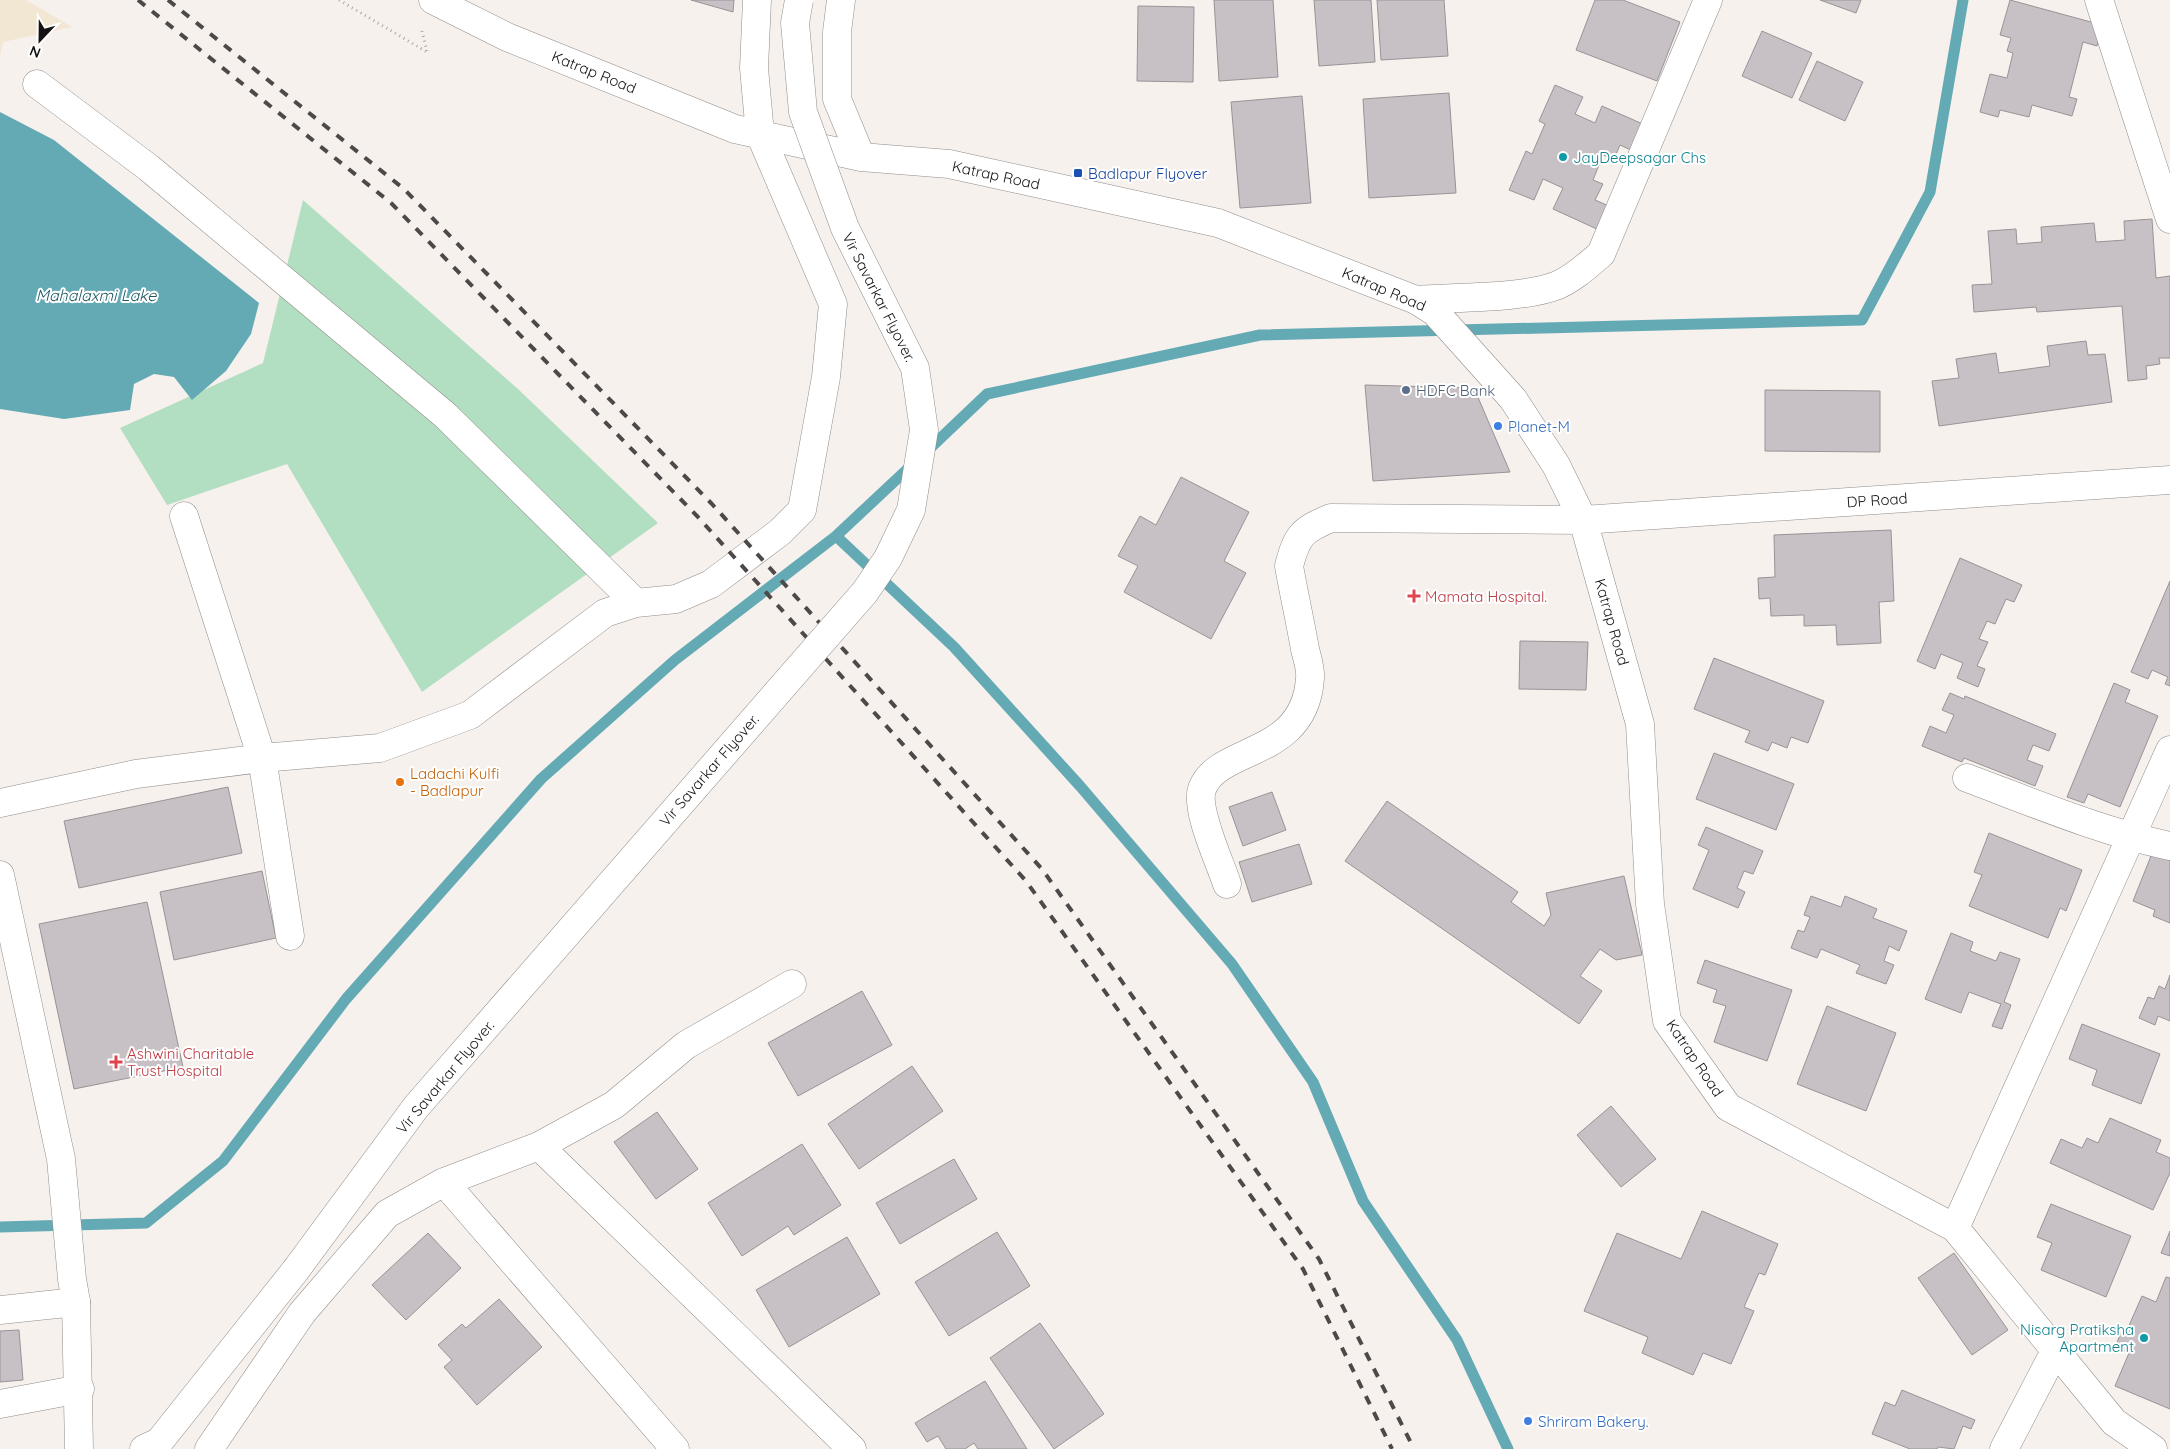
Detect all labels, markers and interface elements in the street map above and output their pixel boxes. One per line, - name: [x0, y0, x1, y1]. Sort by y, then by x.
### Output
- north arrow: [15, 15, 65, 65]
- text: N: [27, 42, 43, 62]
- street label: Katrap Road: [549, 46, 639, 98]
- place label: JayDeepsagar Chs: [1573, 148, 1706, 167]
- marker: JayDeepsagar Chs: [1557, 151, 1569, 163]
- street label: Katrap Road: [950, 156, 1042, 194]
- place label: Badlapur Flyover: [1088, 164, 1207, 183]
- marker: Badlapur Flyover: [1072, 167, 1084, 179]
- street label: Vir Savarkar Flyover.: [838, 229, 920, 365]
- street label: Katrap Road: [1339, 263, 1429, 315]
- water label: Mahalaxmi Lake: [36, 285, 157, 305]
- place label: HDFC Bank: [1416, 381, 1495, 400]
- marker: HDFC Bank: [1400, 384, 1412, 396]
- place label: Planet-M: [1508, 417, 1570, 436]
- marker: Planet-M: [1492, 420, 1504, 432]
- street label: DP Road: [1846, 488, 1908, 512]
- street label: Katrap Road: [1591, 576, 1633, 668]
- place label: Mamata Hospital.: [1425, 587, 1547, 606]
- marker: Mamata Hospital.: [1407, 589, 1421, 603]
- street label: Vir Savarkar Flyover.: [655, 710, 763, 830]
- place label: Ladachi Kulfi - Badlapur: [410, 764, 499, 800]
- marker: Ladachi Kulfi - Badlapur: [394, 776, 406, 788]
- street label: Vir Savarkar Flyover.: [392, 1016, 498, 1138]
- street label: Katrap Road: [1662, 1016, 1728, 1100]
- place label: Ashwini Charitable Trust Hospital: [127, 1044, 254, 1080]
- marker: Ashwini Charitable Trust Hospital: [109, 1055, 123, 1069]
- place label: Nisarg Pratiksha Apartment: [2020, 1320, 2134, 1356]
- marker: Nisarg Pratiksha Apartment: [2138, 1332, 2150, 1344]
- place label: Shriram Bakery.: [1538, 1412, 1648, 1431]
- marker: Shriram Bakery.: [1522, 1415, 1534, 1427]

